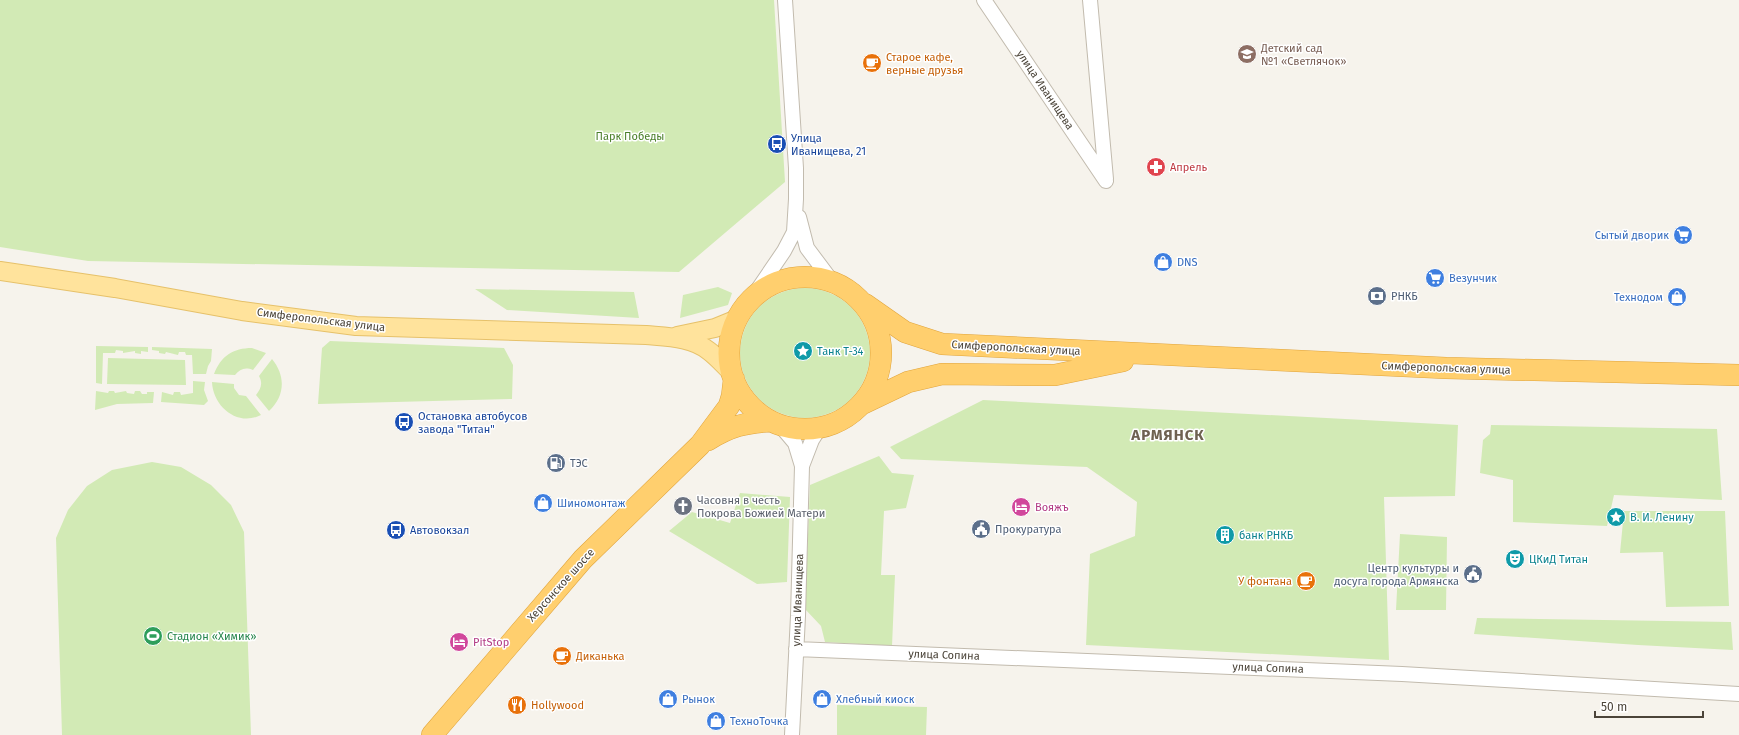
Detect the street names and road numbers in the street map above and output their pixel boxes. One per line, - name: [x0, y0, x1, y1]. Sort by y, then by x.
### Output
- street label: улица Иванищева: [1014, 48, 1076, 132]
- street label: Симферопольская улица: [256, 306, 386, 334]
- street label: Симферопольская улица: [951, 338, 1081, 358]
- street label: Симферопольская улица: [1381, 359, 1511, 377]
- street label: Херсонское шоссе: [525, 546, 597, 624]
- street label: улица Иванищева: [790, 553, 806, 647]
- street label: улица Сопина: [908, 647, 980, 663]
- street label: улица Сопина: [1232, 660, 1304, 676]

